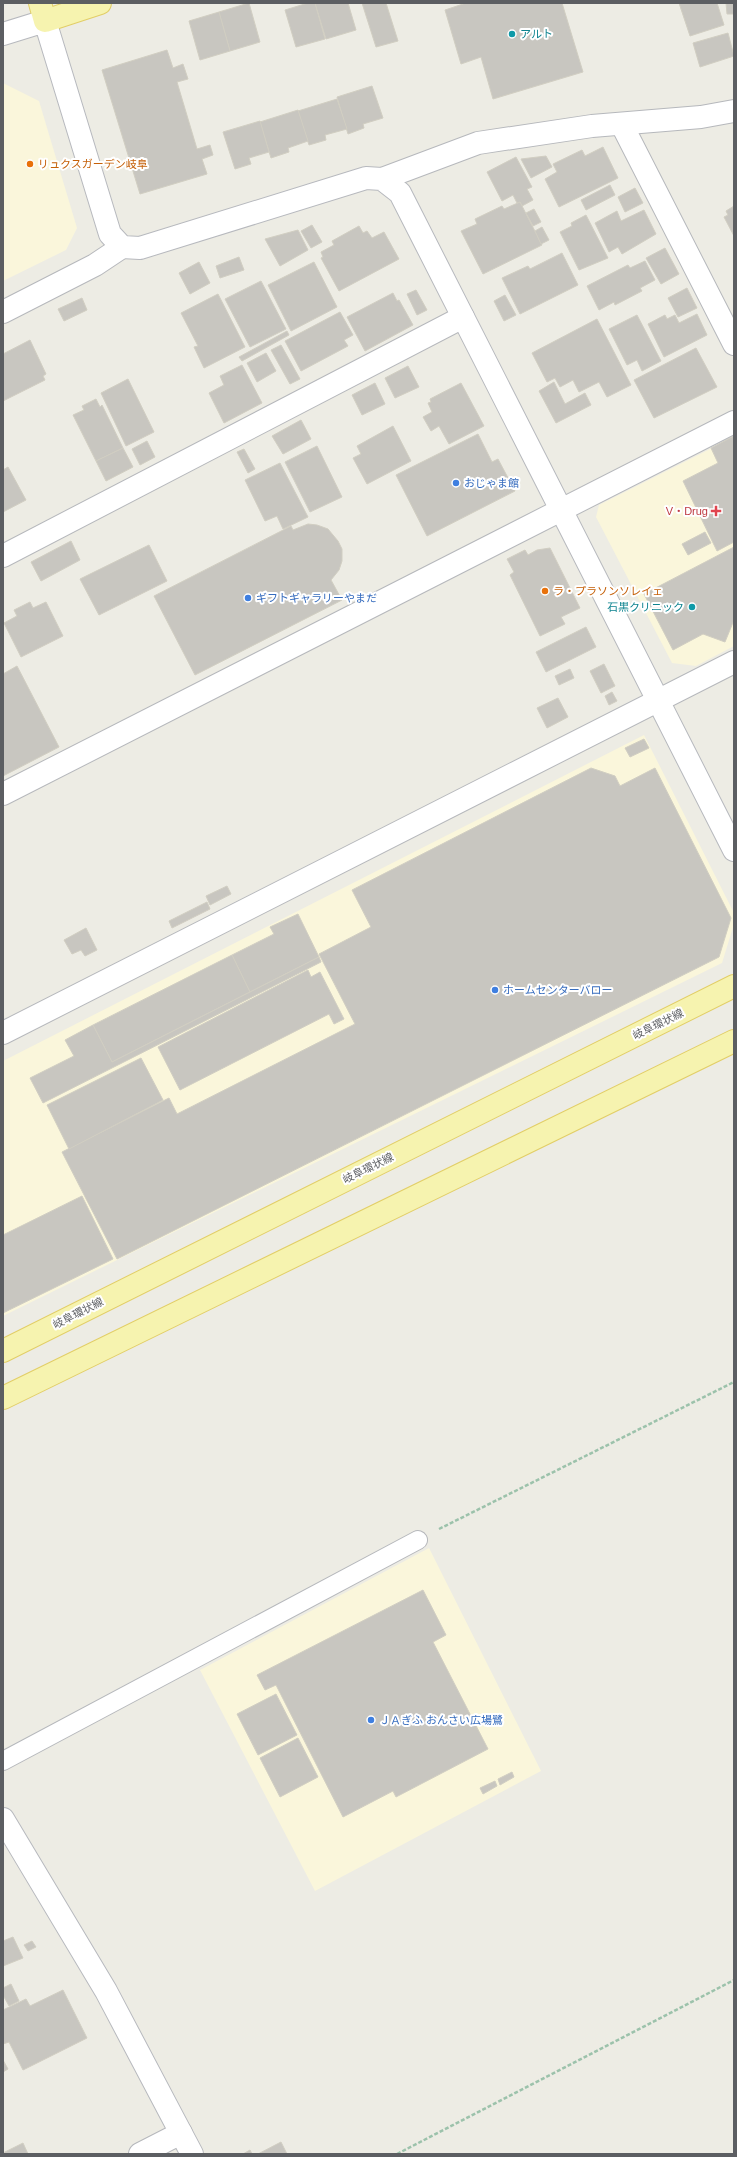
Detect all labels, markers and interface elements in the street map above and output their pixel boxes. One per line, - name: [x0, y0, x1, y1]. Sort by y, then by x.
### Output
- place label: アルト: [520, 28, 553, 40]
- marker: アルト: [507, 29, 517, 39]
- place label: リュクスガーデン岐阜: [38, 158, 148, 170]
- marker: リュクスガーデン岐阜: [25, 159, 35, 169]
- place label: おじゃま館: [464, 477, 519, 489]
- marker: おじゃま館: [451, 478, 461, 488]
- place label: V・Drug: [666, 505, 708, 517]
- marker: V・Drug: [711, 506, 721, 516]
- place label: ラ・プラソンソレイェ: [553, 585, 663, 597]
- marker: ラ・プラソンソレイェ: [540, 586, 550, 596]
- place label: ギフトギャラリーやまだ: [256, 592, 377, 604]
- marker: ギフトギャラリーやまだ: [243, 593, 253, 603]
- place label: 石黒クリニック: [607, 601, 684, 613]
- marker: 石黒クリニック: [687, 602, 697, 612]
- place label: ホームセンターバロー: [503, 984, 613, 996]
- marker: ホームセンターバロー: [490, 985, 500, 995]
- street label: 岐阜環状線: [631, 1007, 685, 1041]
- street label: 岐阜環状線: [341, 1151, 395, 1185]
- street label: 岐阜環状線: [51, 1295, 105, 1331]
- place label: ＪＡぎふ おんさい広場鷺: [379, 1714, 503, 1726]
- marker: ＪＡぎふ おんさい広場鷺: [366, 1715, 376, 1725]

